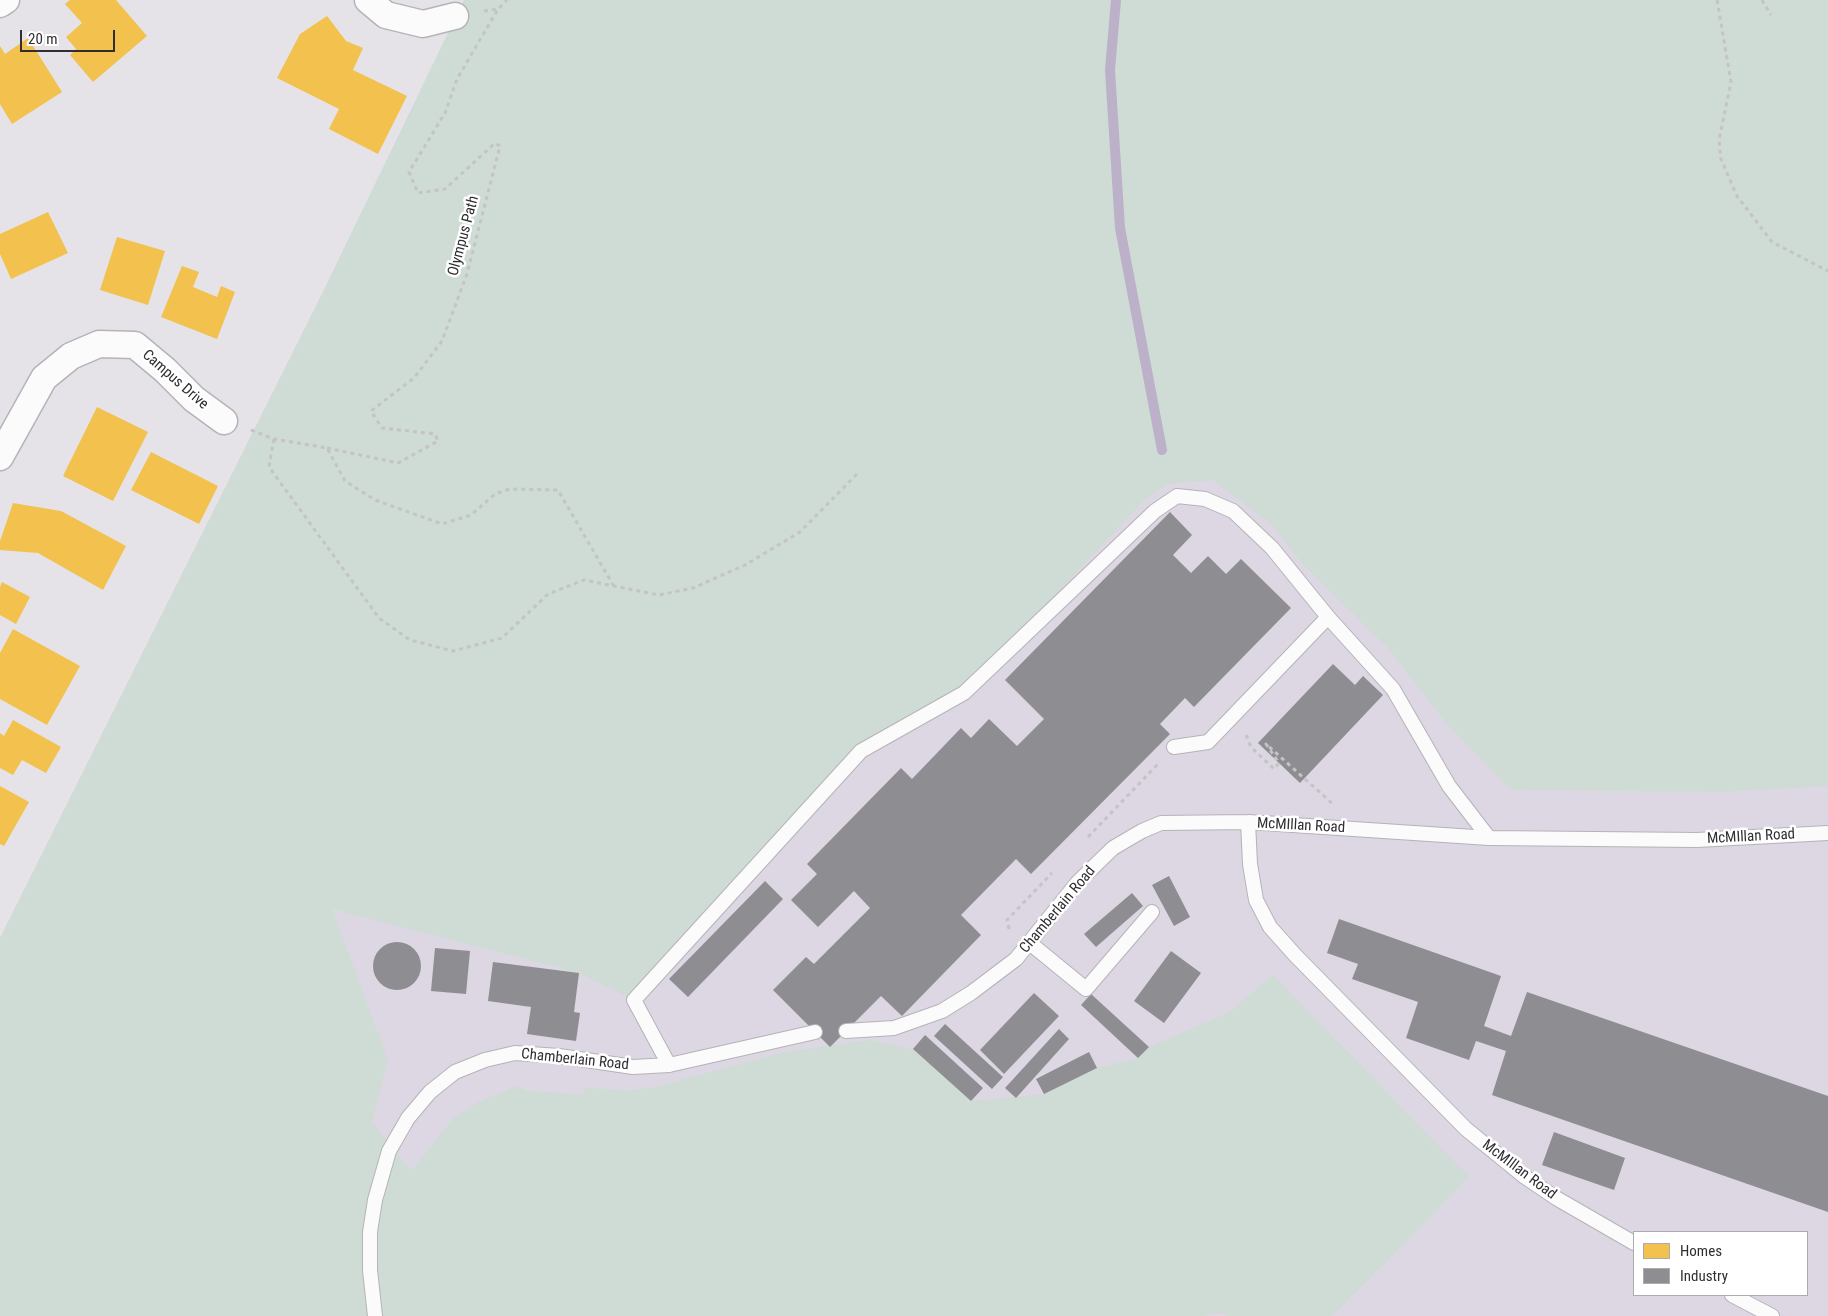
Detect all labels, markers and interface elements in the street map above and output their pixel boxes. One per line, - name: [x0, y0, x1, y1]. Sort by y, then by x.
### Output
- scale bar: [22, 20, 118, 52]
- text: 20 m: [28, 30, 58, 48]
- street label: Olympus Path: [445, 194, 483, 278]
- street label: Campus Drive: [138, 346, 212, 414]
- street label: McMIllan Road: [1256, 815, 1346, 837]
- street label: McMIllan Road: [1706, 826, 1796, 848]
- street label: Chamberlain Road: [1016, 863, 1100, 957]
- street label: Chamberlain Road: [520, 1045, 630, 1075]
- street label: McMIllan Road: [1478, 1136, 1560, 1204]
- legend: [1633, 1231, 1808, 1296]
- text: Homes: [1680, 1242, 1722, 1260]
- text: Industry: [1680, 1267, 1728, 1285]

